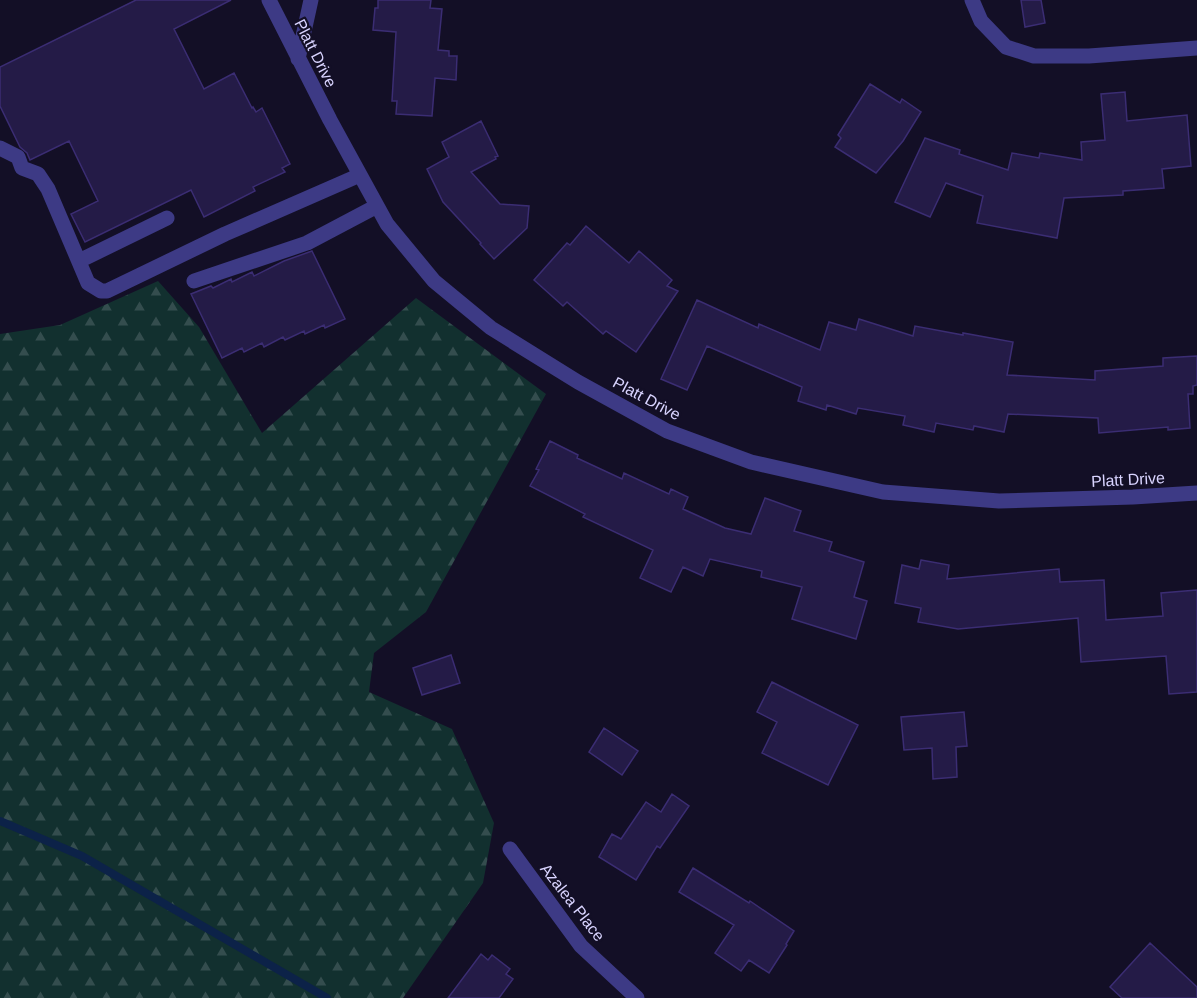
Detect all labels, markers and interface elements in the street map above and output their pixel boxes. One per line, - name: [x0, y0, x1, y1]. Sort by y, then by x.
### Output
- street label: Platt Drive: [291, 16, 340, 90]
- street label: Platt Drive: [610, 374, 683, 423]
- street label: Platt Drive: [1091, 469, 1165, 490]
- street label: Azalea Place: [537, 860, 608, 944]

